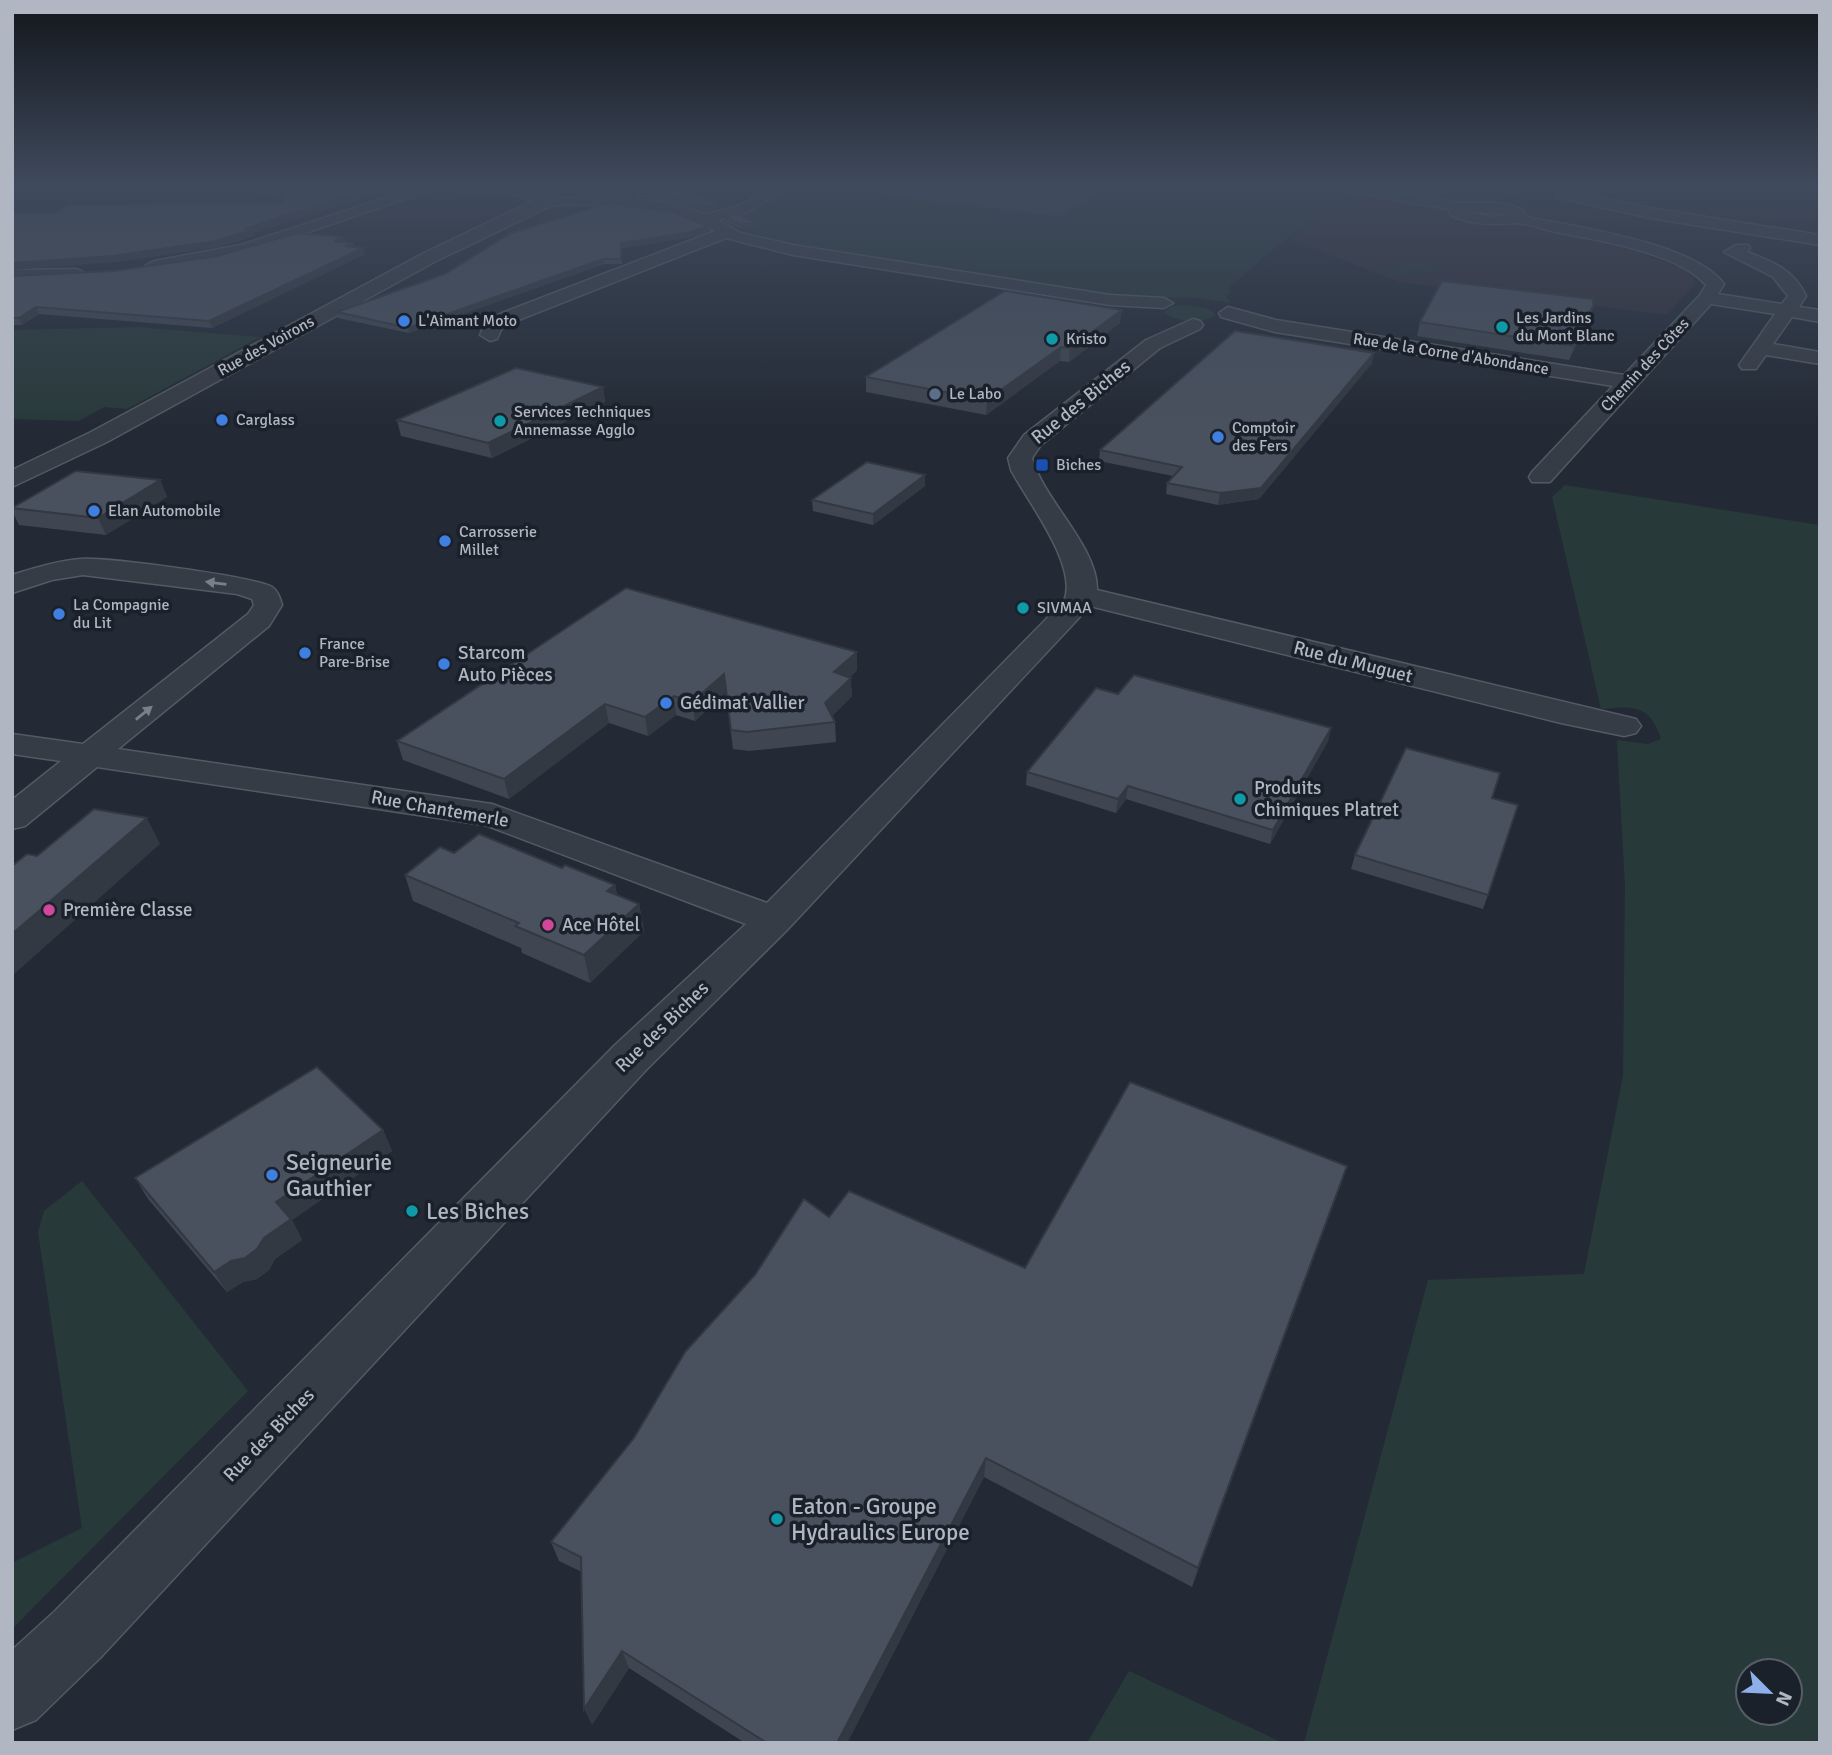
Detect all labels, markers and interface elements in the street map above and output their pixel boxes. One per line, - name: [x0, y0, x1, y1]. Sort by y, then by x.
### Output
- place label: Les Jardins du Mont Blanc: [1516, 308, 1615, 346]
- street label: Rue des Voirons: [214, 311, 318, 381]
- place label: L'Aimant Moto: [418, 311, 517, 331]
- marker: L'Aimant Moto: [396, 313, 412, 329]
- street label: Chemin des Côtes: [1596, 314, 1694, 416]
- marker: Les Jardins du Mont Blanc: [1494, 319, 1510, 335]
- place label: Kristo: [1066, 329, 1107, 349]
- street label: Rue de la Corne d'Abondance: [1352, 329, 1550, 379]
- marker: Kristo: [1044, 331, 1060, 347]
- street label: Rue des Biches: [1026, 355, 1136, 449]
- place label: Le Labo: [949, 384, 1002, 404]
- marker: Le Labo: [927, 386, 943, 402]
- place label: Services Techniques Annemasse Agglo: [514, 402, 651, 440]
- place label: Carglass: [236, 410, 295, 430]
- marker: Carglass: [214, 412, 230, 428]
- marker: Services Techniques Annemasse Agglo: [492, 413, 508, 429]
- place label: Comptoir des Fers: [1232, 418, 1295, 456]
- marker: Comptoir des Fers: [1210, 429, 1226, 445]
- place label: Biches: [1056, 455, 1101, 475]
- marker: Biches: [1034, 457, 1050, 473]
- place label: Elan Automobile: [108, 501, 221, 521]
- marker: Elan Automobile: [86, 503, 102, 519]
- place label: Carrosserie Millet: [459, 522, 537, 560]
- marker: Carrosserie Millet: [437, 533, 453, 549]
- one-way arrow: [205, 578, 227, 589]
- place label: La Compagnie du Lit: [73, 595, 170, 633]
- place label: SIVMAA: [1037, 598, 1092, 618]
- marker: SIVMAA: [1015, 600, 1031, 616]
- marker: La Compagnie du Lit: [51, 606, 67, 622]
- place label: France Pare-Brise: [319, 634, 390, 672]
- street label: Rue du Muguet: [1291, 636, 1415, 688]
- place label: Starcom Auto Pièces: [458, 641, 552, 687]
- marker: France Pare-Brise: [297, 645, 313, 661]
- marker: Starcom Auto Pièces: [436, 656, 452, 672]
- place label: Gédimat Vallier: [680, 691, 805, 715]
- marker: Gédimat Vallier: [658, 695, 674, 711]
- one-way arrow: [134, 706, 152, 721]
- place label: Produits Chimiques Platret: [1254, 776, 1399, 822]
- street label: Rue Chantemerle: [369, 785, 511, 833]
- marker: Produits Chimiques Platret: [1232, 791, 1248, 807]
- place label: Première Classe: [63, 898, 193, 922]
- marker: Première Classe: [41, 902, 57, 918]
- place label: Ace Hôtel: [562, 913, 640, 937]
- marker: Ace Hôtel: [540, 917, 556, 933]
- street label: Rue des Biches: [610, 976, 714, 1078]
- place label: Seigneurie Gauthier: [286, 1148, 392, 1203]
- marker: Seigneurie Gauthier: [264, 1167, 280, 1183]
- place label: Les Biches: [426, 1197, 529, 1226]
- marker: Les Biches: [404, 1203, 420, 1219]
- street label: Rue des Biches: [218, 1383, 320, 1487]
- place label: Eaton - Groupe Hydraulics Europe: [791, 1492, 970, 1547]
- marker: Eaton - Groupe Hydraulics Europe: [769, 1511, 785, 1527]
- north arrow: [1734, 1657, 1804, 1727]
- text: N: [1770, 1688, 1797, 1709]

